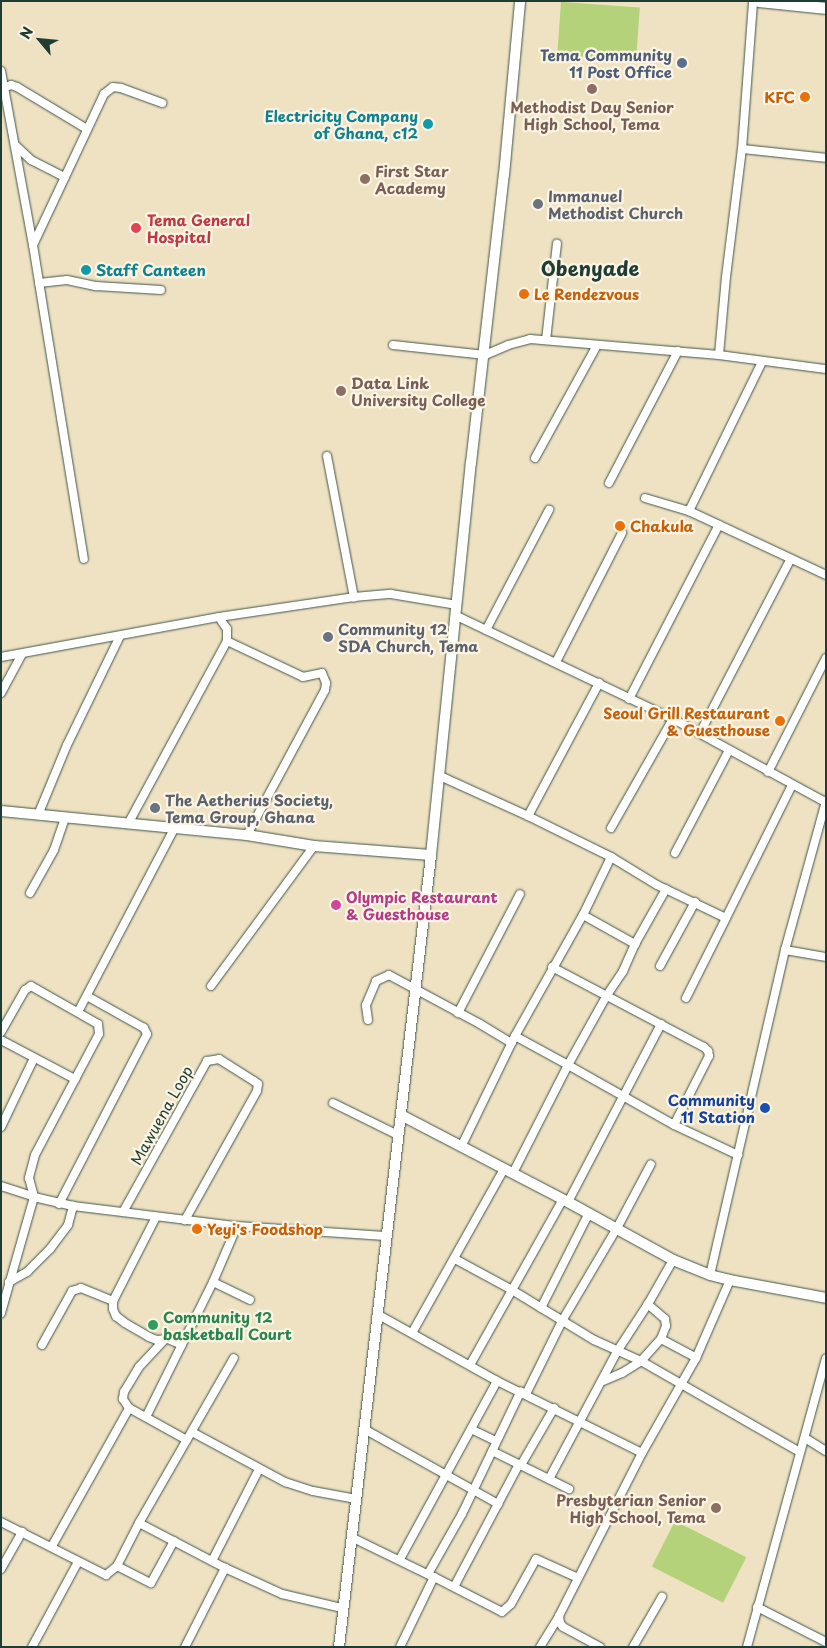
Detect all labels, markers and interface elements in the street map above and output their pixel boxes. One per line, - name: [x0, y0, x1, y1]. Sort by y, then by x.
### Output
- north arrow: [15, 15, 65, 65]
- text: N: [14, 23, 38, 43]
- place label: Tema Community 11 Post Office: [540, 45, 672, 80]
- marker: Tema Community 11 Post Office: [676, 57, 688, 69]
- marker: Methodist Day Senior High School, Tema: [586, 83, 598, 95]
- place label: KFC: [764, 88, 795, 106]
- marker: KFC: [799, 91, 811, 103]
- place label: Methodist Day Senior High School, Tema: [510, 97, 674, 132]
- place label: Electricity Company of Ghana, c12: [264, 106, 418, 141]
- marker: Electricity Company of Ghana, c12: [422, 118, 434, 130]
- place label: First Star Academy: [375, 161, 449, 196]
- marker: First Star Academy: [359, 173, 371, 185]
- place label: Immanuel Methodist Church: [548, 186, 684, 221]
- marker: Immanuel Methodist Church: [532, 198, 544, 210]
- place label: Tema General Hospital: [147, 210, 250, 245]
- marker: Tema General Hospital: [129, 221, 143, 235]
- district label: Obenyade: [541, 256, 639, 280]
- place label: Staff Canteen: [96, 261, 205, 279]
- marker: Staff Canteen: [80, 264, 92, 276]
- place label: Le Rendezvous: [534, 285, 641, 303]
- marker: Le Rendezvous: [518, 288, 530, 300]
- place label: Data Link University College: [351, 373, 486, 408]
- marker: Data Link University College: [335, 385, 347, 397]
- place label: Chakula: [630, 517, 694, 535]
- marker: Chakula: [614, 520, 626, 532]
- place label: Community 12 SDA Church, Tema: [338, 619, 479, 654]
- marker: Community 12 SDA Church, Tema: [322, 631, 334, 643]
- place label: Seoul Grill Restaurant & Guesthouse: [602, 703, 770, 738]
- marker: Seoul Grill Restaurant & Guesthouse: [774, 715, 786, 727]
- place label: The Aetherius Society, Tema Group, Ghana: [165, 790, 334, 825]
- marker: The Aetherius Society, Tema Group, Ghana: [149, 802, 161, 814]
- place label: Olympic Restaurant & Guesthouse: [346, 887, 497, 922]
- marker: Olympic Restaurant & Guesthouse: [330, 899, 342, 911]
- street label: Mawuena Loop: [126, 1063, 196, 1167]
- place label: Community 11 Station: [668, 1090, 755, 1125]
- marker: Community 11 Station: [759, 1102, 771, 1114]
- place label: Yeyi's Foodshop: [207, 1220, 323, 1238]
- marker: Yeyi's Foodshop: [191, 1223, 203, 1235]
- place label: Community 12 basketball Court: [163, 1307, 292, 1342]
- marker: Community 12 basketball Court: [147, 1319, 159, 1331]
- place label: Presbyterian Senior High School, Tema: [556, 1490, 706, 1525]
- marker: Presbyterian Senior High School, Tema: [710, 1502, 722, 1514]

